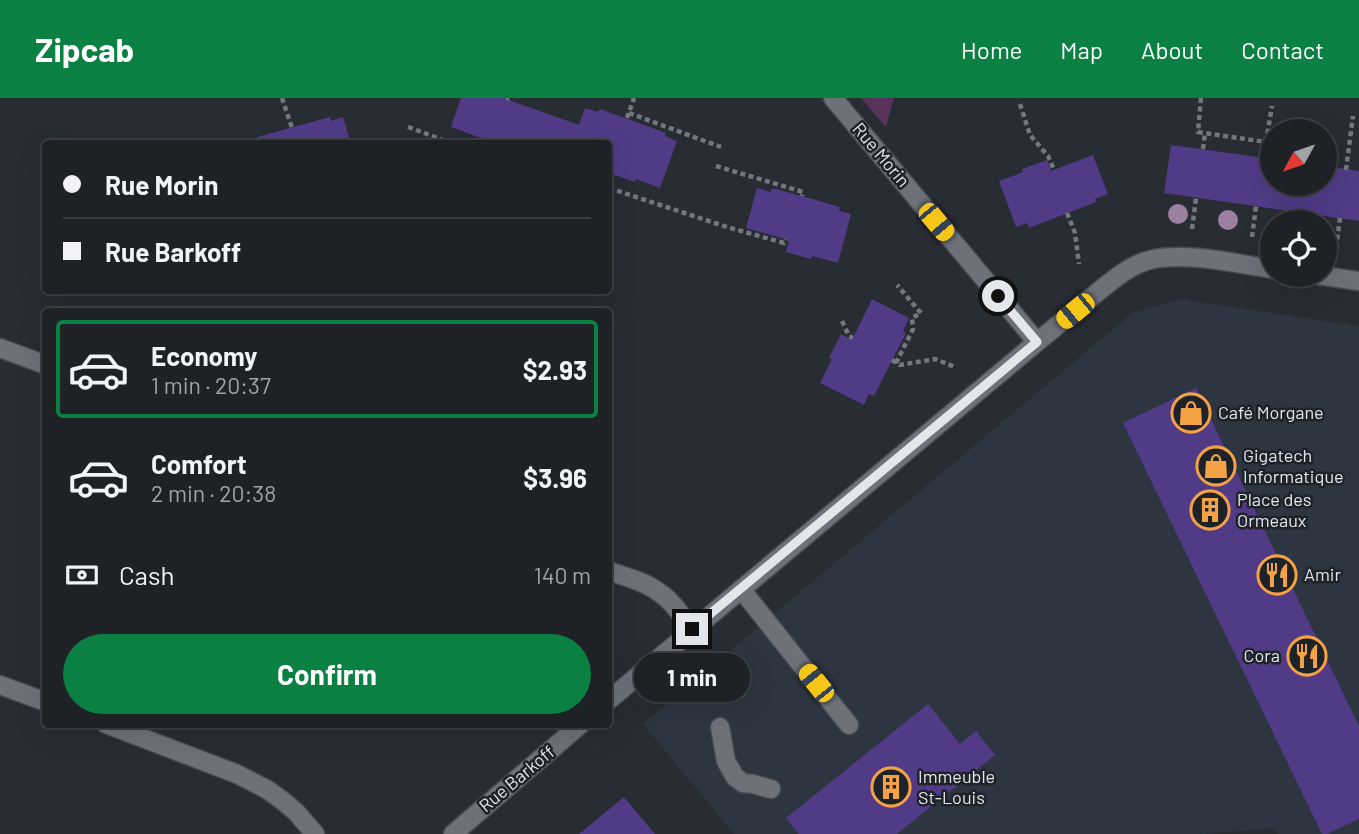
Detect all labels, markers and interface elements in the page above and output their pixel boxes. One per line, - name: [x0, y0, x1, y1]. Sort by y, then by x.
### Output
- text: Zipcab: [35, 29, 134, 69]
- text: Home: [961, 35, 1022, 64]
- text: Map: [1060, 35, 1103, 64]
- text: About: [1141, 35, 1203, 64]
- text: Contact: [1241, 35, 1324, 64]
- street label: Rue Morin: [848, 118, 915, 191]
- north arrow: [1260, 119, 1337, 196]
- map controls: [1260, 119, 1337, 287]
- text: Rue Morin: [105, 169, 218, 200]
- car: [915, 199, 958, 245]
- button: locate: [1260, 210, 1337, 287]
- text: Rue Barkoff: [105, 236, 241, 267]
- route start: [982, 280, 1014, 312]
- car: [1053, 290, 1098, 332]
- icon: car: [67, 338, 130, 401]
- text: Economy: [151, 340, 257, 371]
- text: $2.93: [523, 354, 587, 385]
- text: 1 min · 20:37: [151, 371, 271, 399]
- shop icon: Café Morgane: [1170, 392, 1212, 434]
- place label: Café Morgane: [1218, 401, 1324, 423]
- place label: Gigatech Informatique: [1243, 444, 1344, 487]
- shop icon: Gigatech Informatique: [1195, 445, 1237, 487]
- icon: car: [67, 446, 130, 509]
- text: Comfort: [151, 448, 247, 479]
- text: $3.96: [523, 462, 587, 493]
- text: 2 min · 20:38: [151, 479, 276, 507]
- place label: Place des Ormeaux: [1237, 488, 1311, 531]
- building icon: Place des Ormeaux: [1189, 489, 1231, 531]
- restaurant icon: Amir: [1256, 554, 1298, 596]
- icon: cash: [63, 556, 101, 594]
- text: Cash: [119, 559, 174, 590]
- text: 140 m: [534, 561, 591, 589]
- place label: Amir: [1304, 563, 1341, 585]
- route end: [676, 613, 708, 645]
- button: Confirm: [63, 634, 591, 714]
- restaurant icon: Cora: [1286, 635, 1328, 677]
- place label: Cora: [1244, 644, 1280, 666]
- callout: 1 min: [634, 654, 750, 702]
- car: [795, 660, 838, 706]
- text: 1 min: [667, 663, 717, 691]
- street label: Rue Barkoff: [474, 740, 559, 816]
- place label: Immeuble St-Louis: [918, 765, 995, 808]
- building icon: Immeuble St-Louis: [870, 766, 912, 808]

